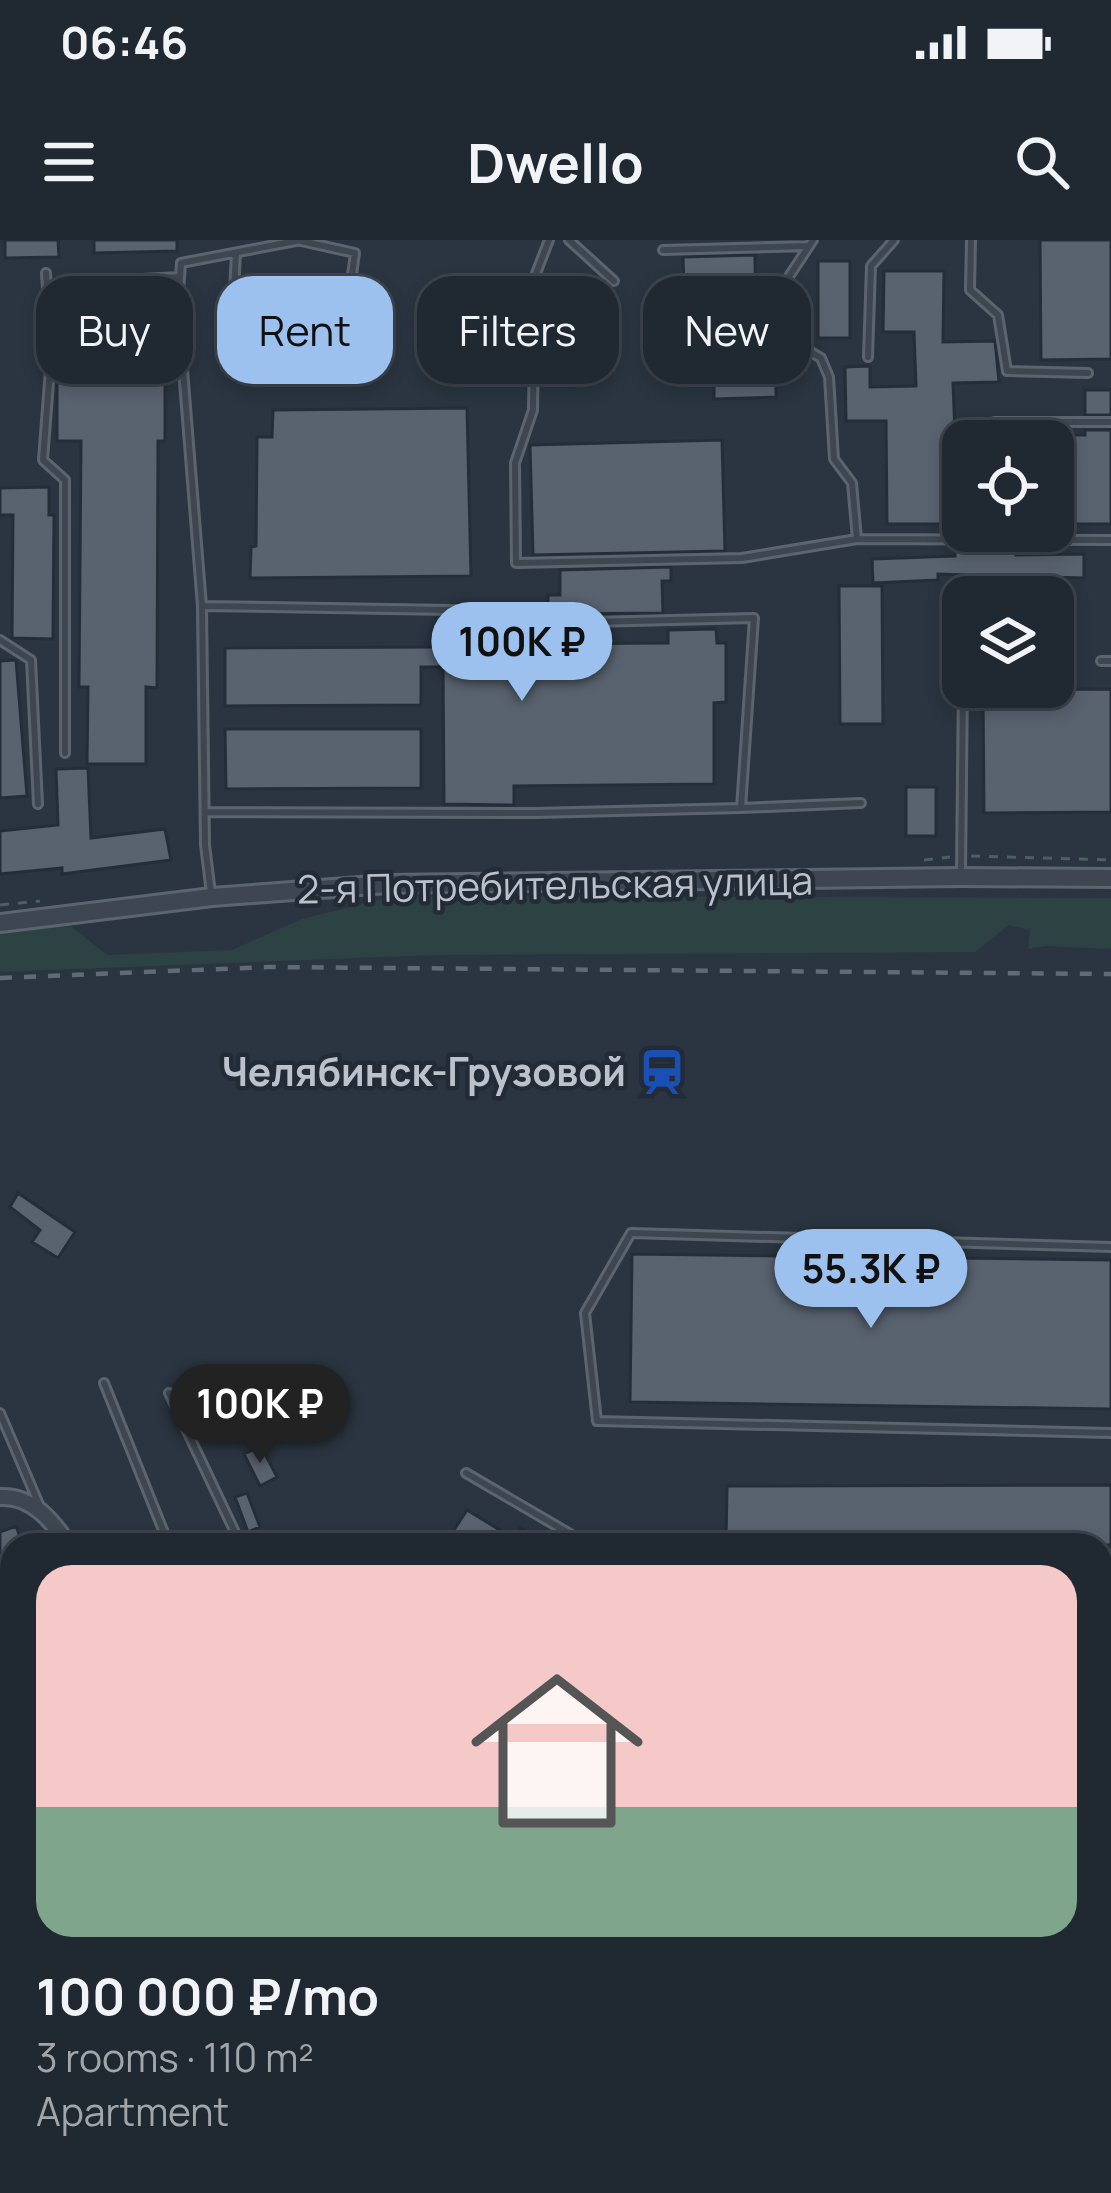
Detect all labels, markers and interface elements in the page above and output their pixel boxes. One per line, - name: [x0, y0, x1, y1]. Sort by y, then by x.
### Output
- text: 06:46: [60, 11, 188, 73]
- text: Dwello: [467, 125, 644, 199]
- icon: menu: [36, 129, 102, 195]
- icon: search: [1009, 129, 1075, 195]
- chip: Buy: [36, 276, 193, 384]
- chip: Rent: [217, 276, 393, 384]
- chip: Filters: [417, 276, 619, 384]
- chip: New: [643, 276, 811, 384]
- map controls: [942, 420, 1074, 708]
- button: locate: [942, 420, 1074, 552]
- button: layers: [942, 576, 1074, 708]
- pin: 100K ₽: [424, 602, 620, 704]
- text: 100K ₽: [458, 614, 586, 668]
- street label: 2-я Потребительская улица: [297, 853, 813, 915]
- place label: Челябинск-Грузовой: [221, 1044, 626, 1098]
- station icon: Челябинск-Грузовой: [637, 1047, 687, 1097]
- pin: 55.3K ₽: [760, 1229, 982, 1331]
- text: 55.3K ₽: [801, 1241, 941, 1295]
- pin: 100K ₽: [162, 1364, 358, 1466]
- text: 100K ₽: [196, 1376, 324, 1430]
- icon: home: [449, 1643, 665, 1859]
- text: 100 000 ₽/mo: [36, 1961, 379, 2030]
- text: 3 rooms · 110 m²: [36, 2030, 314, 2084]
- text: Apartment: [36, 2084, 229, 2138]

